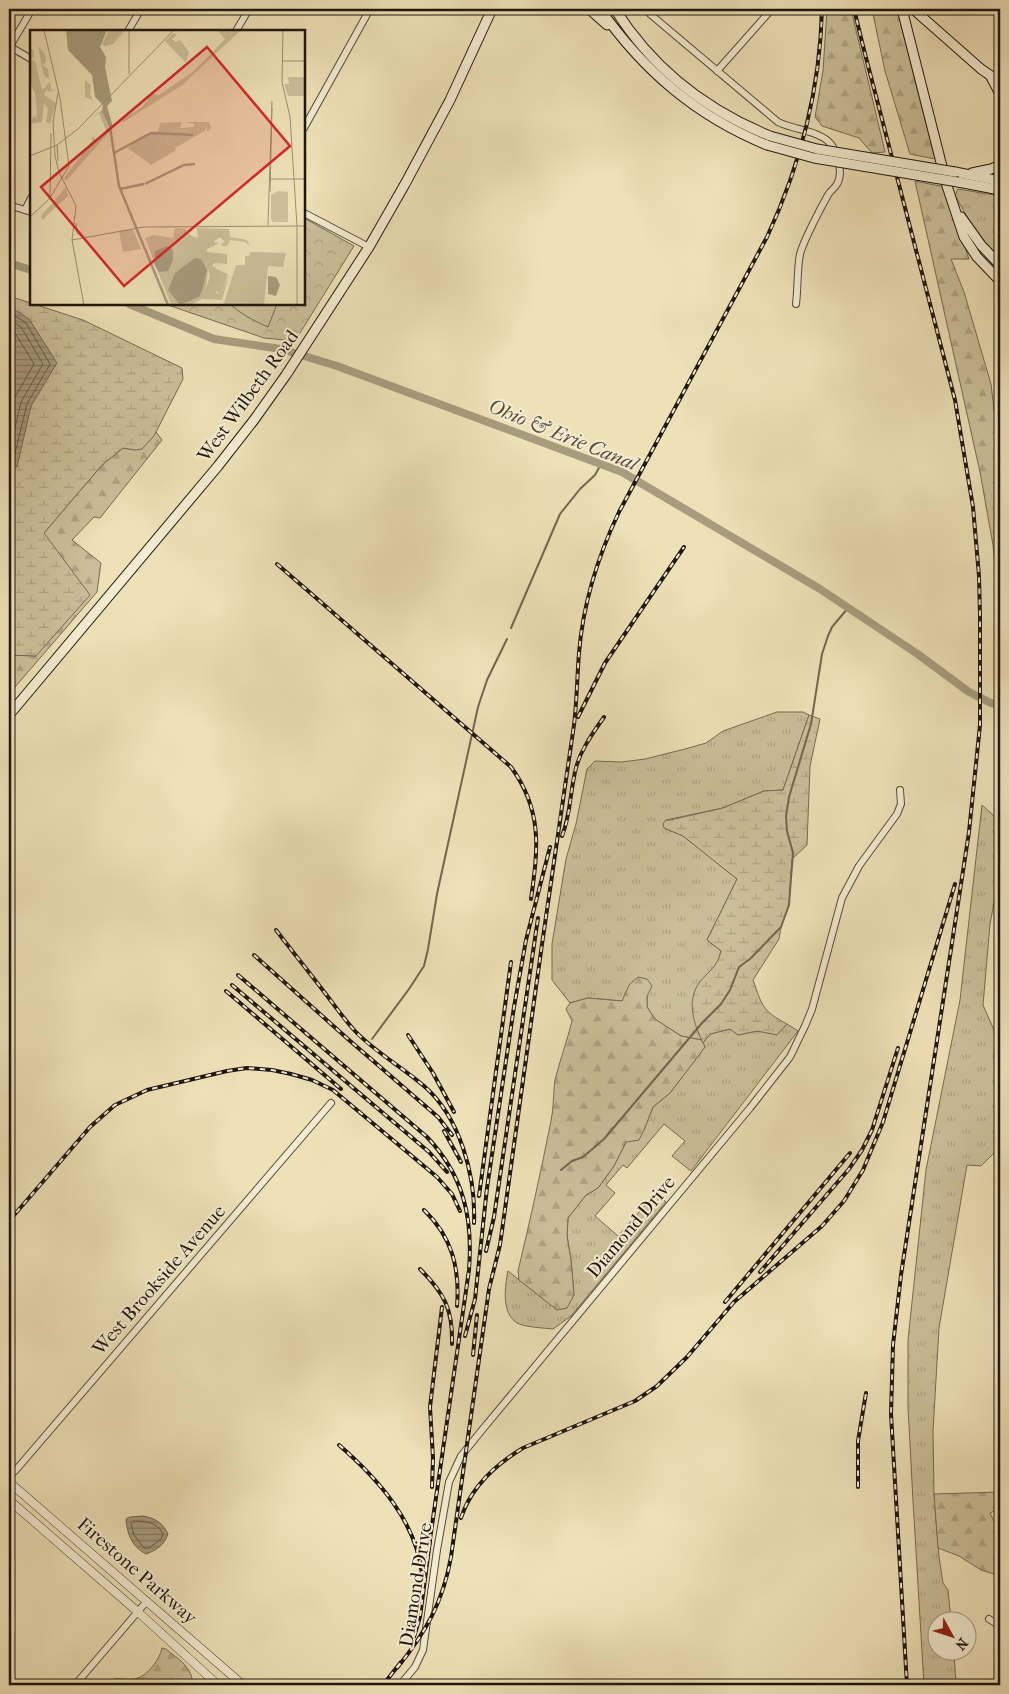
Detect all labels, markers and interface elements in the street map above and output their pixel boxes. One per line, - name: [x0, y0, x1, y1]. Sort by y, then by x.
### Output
- inset map: [30, 30, 305, 305]
- street label: West Wilbeth Road: [192, 325, 303, 467]
- water label: Ohio & Erie Canal: [485, 395, 643, 476]
- street label: Diamond Drive: [582, 1172, 680, 1282]
- street label: West Brookside Avenue: [87, 1201, 230, 1360]
- street label: Firestone Parkway: [73, 1513, 202, 1629]
- street label: Diamond Drive: [395, 1521, 437, 1649]
- north arrow: [926, 1612, 976, 1662]
- text: N: [951, 1635, 972, 1654]

